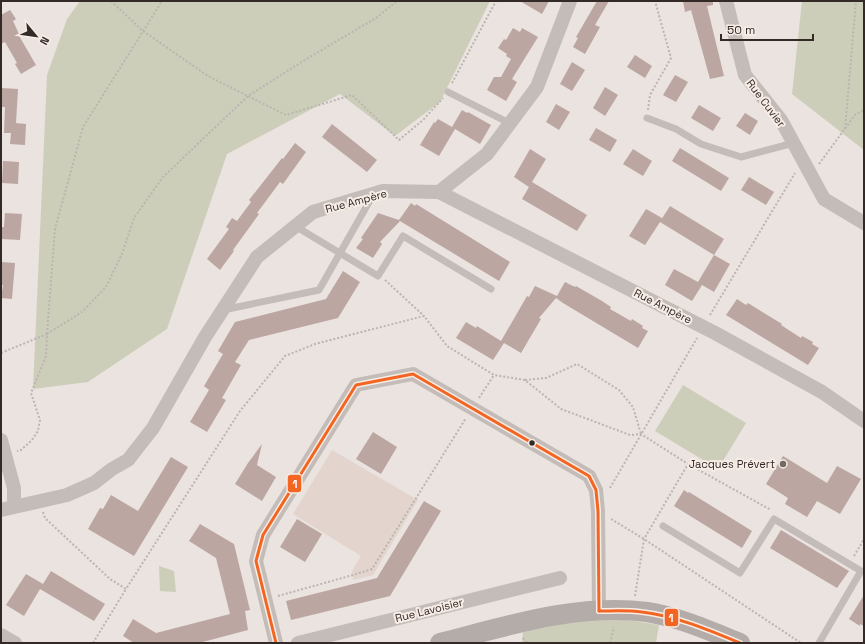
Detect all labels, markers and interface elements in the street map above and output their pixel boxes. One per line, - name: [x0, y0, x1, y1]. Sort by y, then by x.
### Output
- north arrow: [16, 16, 56, 56]
- scale bar: [721, 16, 813, 42]
- text: 50 m: [727, 22, 755, 38]
- text: N: [37, 34, 53, 47]
- street label: Rue Cuvier: [744, 76, 788, 130]
- street label: Rue Ampère: [324, 186, 388, 216]
- street label: Rue Ampère: [632, 285, 694, 327]
- unlabelled marker: [527, 438, 537, 448]
- place label: Jacques Prévert: [689, 457, 775, 471]
- marker: Jacques Prévert: [778, 459, 788, 469]
- line badge: 1: [287, 474, 302, 493]
- text: 1: [293, 477, 298, 491]
- street label: Rue Lavoisier: [394, 595, 464, 625]
- line badge: 1: [664, 608, 679, 627]
- text: 1: [669, 611, 674, 625]

